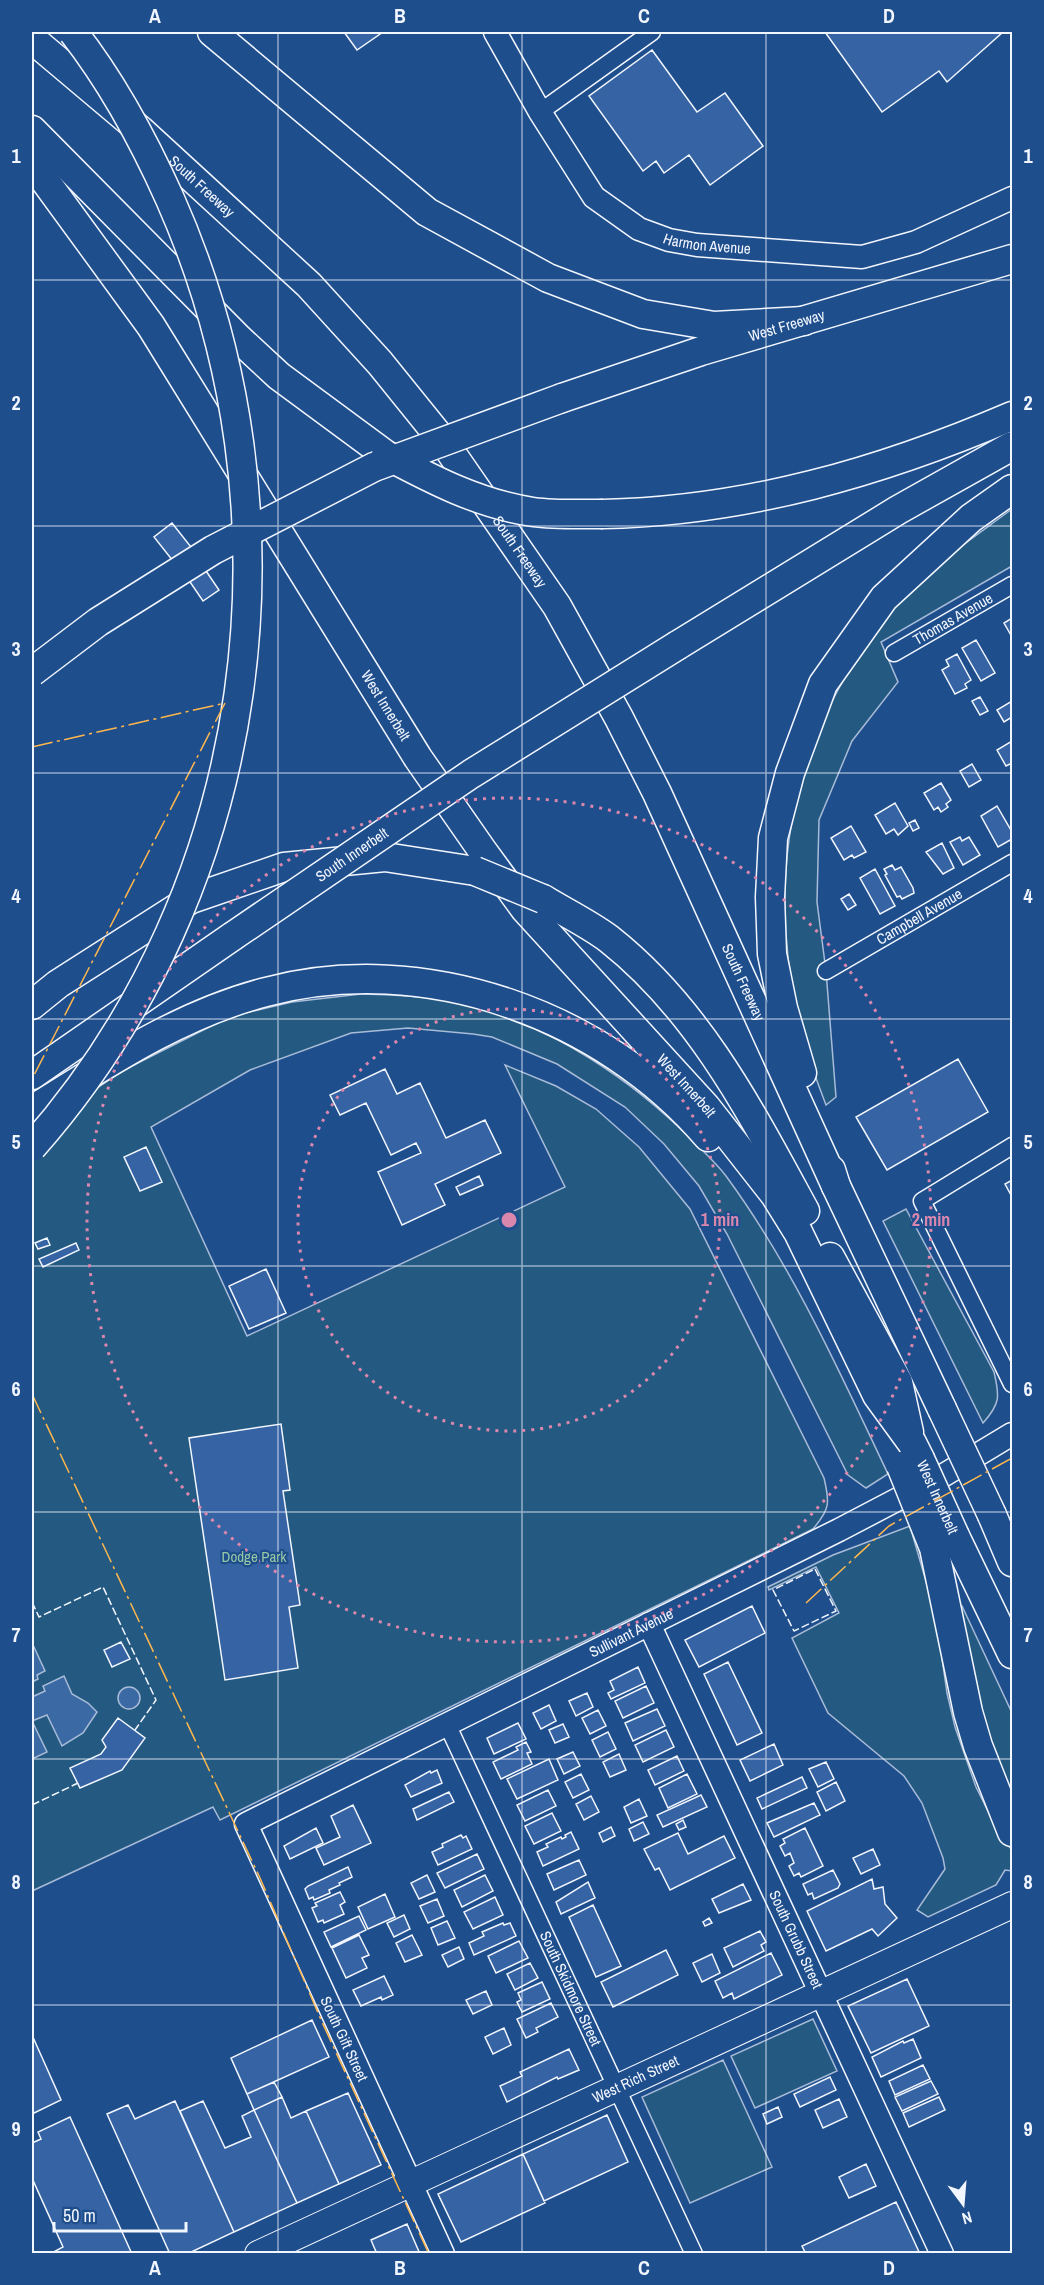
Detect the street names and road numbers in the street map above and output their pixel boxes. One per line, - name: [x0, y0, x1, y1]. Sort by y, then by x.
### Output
- street label: South Freeway: [164, 151, 240, 223]
- street label: Harmon Avenue: [660, 228, 752, 259]
- street label: West Freeway: [746, 304, 828, 346]
- street label: South Freeway: [488, 512, 553, 592]
- street label: Thomas Avenue: [909, 587, 996, 650]
- street label: West Innerbelt: [356, 666, 416, 745]
- street label: South Innerbelt: [311, 822, 393, 887]
- street label: Campbell Avenue: [872, 883, 966, 950]
- street label: South Freeway: [717, 940, 771, 1025]
- street label: West Innerbelt: [652, 1049, 722, 1122]
- street label: West Innerbelt: [912, 1457, 964, 1538]
- street label: Sullivant Avenue: [585, 1603, 677, 1662]
- street label: South Grubb Street: [764, 1887, 828, 1992]
- street label: South Skidmore Street: [535, 1928, 607, 2050]
- street label: South Gift Street: [316, 1993, 374, 2085]
- street label: West Rich Street: [589, 2050, 682, 2108]

